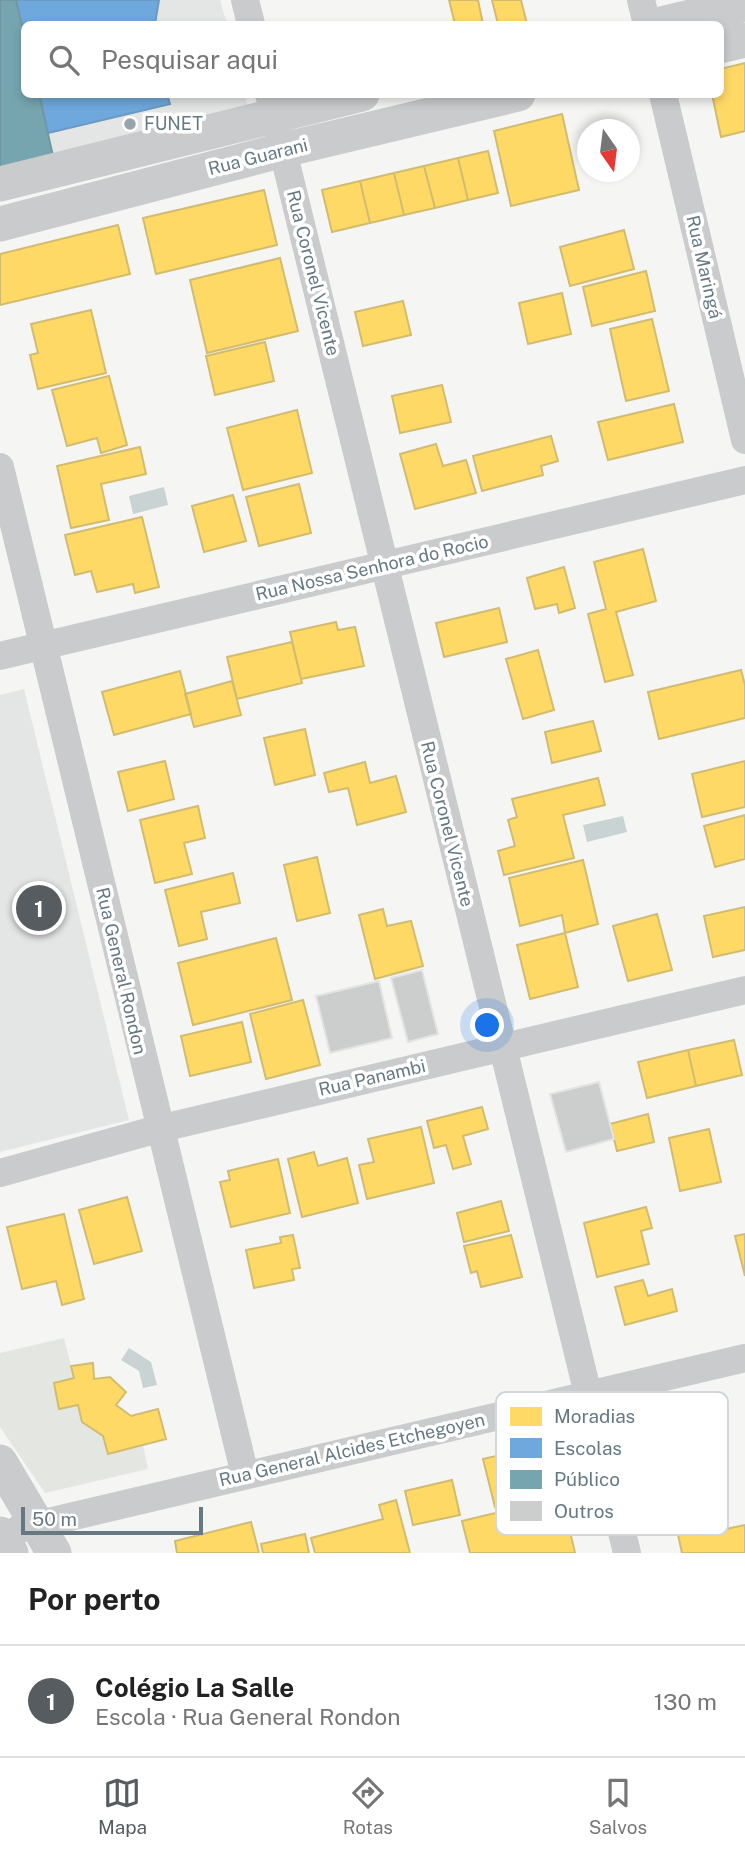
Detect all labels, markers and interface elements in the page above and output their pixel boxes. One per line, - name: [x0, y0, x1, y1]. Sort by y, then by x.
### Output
- search box: [21, 21, 724, 98]
- icon: search: [45, 41, 83, 79]
- text: Pesquisar aqui: [101, 44, 278, 75]
- place label: FUNET: [144, 113, 203, 134]
- marker: FUNET: [122, 116, 138, 132]
- north arrow: [577, 119, 640, 182]
- street label: Rua Guarani: [206, 134, 310, 179]
- street label: Rua Coronel Vicente: [283, 188, 344, 358]
- street label: Rua Maringá: [682, 213, 727, 321]
- street label: Rua Nossa Senhora do Rocio: [253, 530, 490, 605]
- street label: Rua Coronel Vicente: [417, 739, 478, 909]
- pin: 1: [16, 882, 62, 934]
- street label: Rua General Rondon: [92, 885, 151, 1057]
- your location: [470, 1008, 504, 1042]
- street label: Rua Panambi: [316, 1055, 427, 1100]
- legend: [496, 1392, 728, 1535]
- text: Moradias: [554, 1405, 635, 1427]
- street label: Rua General Alcides Etchegoyen: [217, 1409, 487, 1490]
- text: Escolas: [554, 1437, 622, 1459]
- text: Público: [554, 1468, 620, 1490]
- text: Outros: [554, 1500, 614, 1522]
- scale bar: [21, 1504, 203, 1536]
- text: 50 m: [32, 1508, 77, 1530]
- text: Por perto: [28, 1581, 160, 1617]
- text: Colégio La Salle: [95, 1672, 294, 1703]
- text: 1: [46, 1688, 56, 1715]
- text: 130 m: [654, 1688, 717, 1715]
- text: Escola · Rua General Rondon: [95, 1703, 401, 1730]
- tab: Mapa: [98, 1774, 147, 1838]
- tab: Rotas: [343, 1774, 393, 1838]
- tab: Salvos: [589, 1774, 647, 1838]

